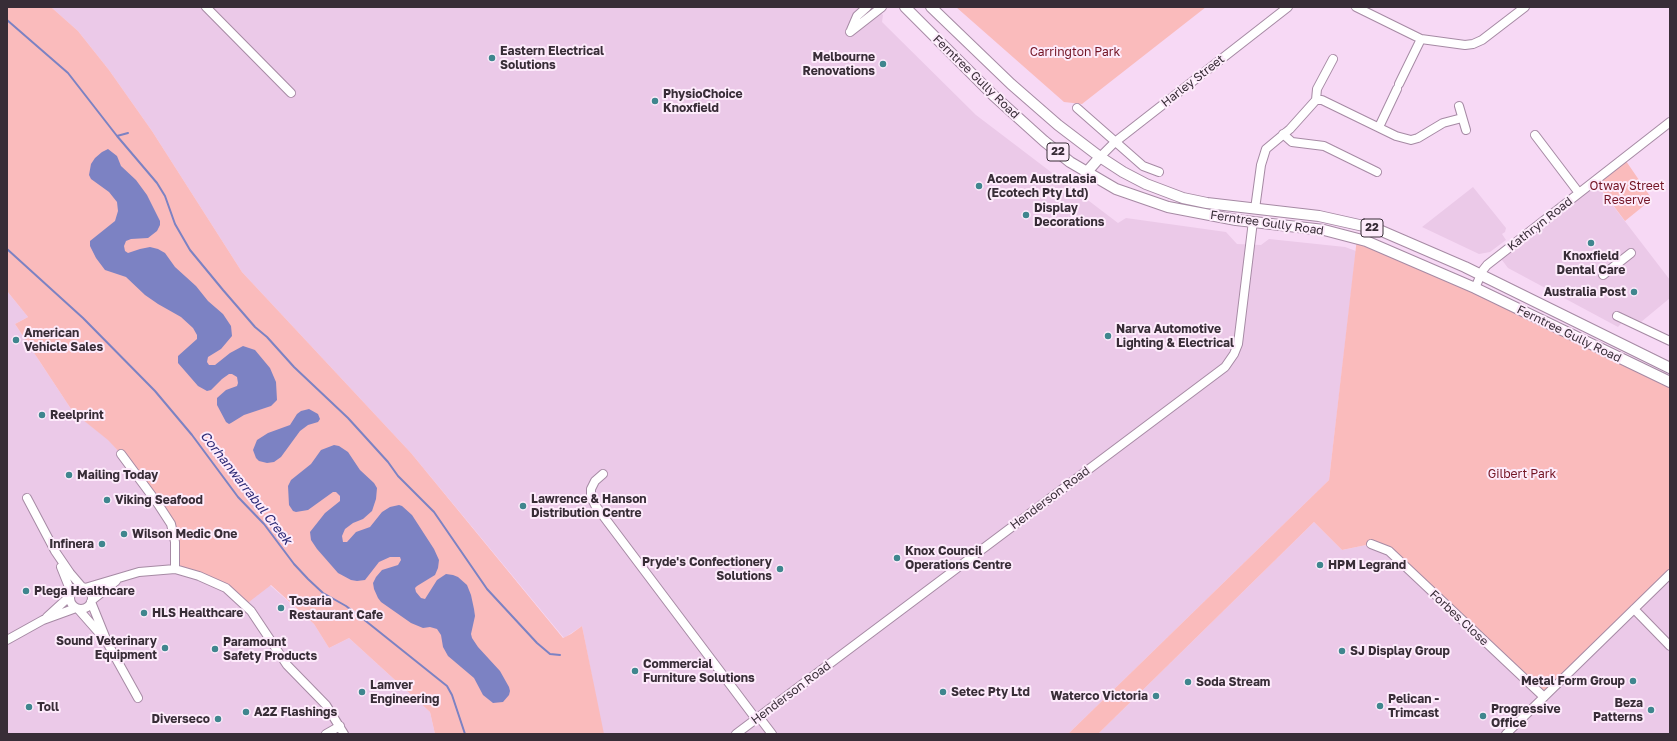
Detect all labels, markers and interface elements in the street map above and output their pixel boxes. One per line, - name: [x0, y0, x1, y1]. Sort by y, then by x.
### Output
- street label: Ferntree Gully Road: [930, 32, 1022, 122]
- place label: Eastern Electrical Solutions: [500, 44, 604, 72]
- park label: Carrington Park: [1030, 45, 1120, 59]
- place label: Melbourne Renovations: [803, 50, 875, 78]
- street label: Harley Street: [1159, 52, 1227, 110]
- marker: Eastern Electrical Solutions: [487, 53, 497, 63]
- marker: Melbourne Renovations: [878, 59, 888, 69]
- place label: PhysioChoice Knoxfield: [663, 87, 743, 115]
- marker: PhysioChoice Knoxfield: [650, 96, 660, 106]
- road number: 22: [1047, 143, 1069, 161]
- place label: Acoem Australasia (Ecotech Pty Ltd): [987, 172, 1096, 200]
- park label: Otway Street Reserve: [1589, 179, 1665, 207]
- marker: Acoem Australasia (Ecotech Pty Ltd): [974, 181, 984, 191]
- street label: Kathryn Road: [1505, 194, 1575, 254]
- place label: Display Decorations: [1034, 201, 1104, 229]
- street label: Ferntree Gully Road: [1209, 208, 1325, 238]
- marker: Display Decorations: [1021, 210, 1031, 220]
- road number: 22: [1361, 219, 1383, 237]
- marker: Knoxfield Dental Care: [1586, 238, 1596, 248]
- place label: Knoxfield Dental Care: [1557, 249, 1625, 277]
- place label: Australia Post: [1544, 285, 1626, 299]
- marker: Australia Post: [1629, 287, 1639, 297]
- street label: Ferntree Gully Road: [1514, 302, 1624, 366]
- place label: Narva Automotive Lighting & Electrical: [1116, 322, 1234, 350]
- place label: American Vehicle Sales: [24, 326, 103, 354]
- marker: Narva Automotive Lighting & Electrical: [1103, 331, 1113, 341]
- marker: American Vehicle Sales: [11, 335, 21, 345]
- place label: Reelprint: [50, 408, 104, 422]
- marker: Reelprint: [37, 410, 47, 420]
- water label: Corhanwarrabul Creek: [197, 428, 295, 548]
- street label: Henderson Road: [1007, 463, 1093, 533]
- park label: Gilbert Park: [1488, 467, 1556, 481]
- place label: Mailing Today: [77, 468, 158, 482]
- marker: Mailing Today: [64, 470, 74, 480]
- place label: Lawrence & Hanson Distribution Centre: [531, 492, 647, 520]
- place label: Viking Seafood: [115, 493, 203, 507]
- marker: Viking Seafood: [102, 495, 112, 505]
- marker: Lawrence & Hanson Distribution Centre: [518, 501, 528, 511]
- place label: Wilson Medic One: [132, 527, 237, 541]
- marker: Wilson Medic One: [119, 529, 129, 539]
- place label: Infinera: [49, 537, 94, 551]
- marker: Infinera: [97, 539, 107, 549]
- place label: Knox Council Operations Centre: [905, 544, 1012, 572]
- marker: Knox Council Operations Centre: [892, 553, 902, 563]
- place label: Pryde's Confectionery Solutions: [642, 555, 772, 583]
- place label: HPM Legrand: [1328, 558, 1406, 572]
- marker: HPM Legrand: [1315, 560, 1325, 570]
- marker: Pryde's Confectionery Solutions: [775, 564, 785, 574]
- place label: Plega Healthcare: [34, 584, 135, 598]
- marker: Plega Healthcare: [21, 586, 31, 596]
- street label: Forbes Close: [1427, 587, 1491, 649]
- place label: Tosaria Restaurant Cafe: [289, 594, 383, 622]
- marker: Tosaria Restaurant Cafe: [276, 603, 286, 613]
- place label: HLS Healthcare: [152, 606, 243, 620]
- marker: HLS Healthcare: [139, 608, 149, 618]
- place label: Sound Veterinary Equipment: [56, 634, 157, 662]
- place label: Paramount Safety Products: [223, 635, 317, 663]
- marker: Sound Veterinary Equipment: [160, 643, 170, 653]
- marker: Paramount Safety Products: [210, 644, 220, 654]
- place label: SJ Display Group: [1350, 644, 1450, 658]
- marker: SJ Display Group: [1337, 646, 1347, 656]
- place label: Commercial Furniture Solutions: [643, 657, 755, 685]
- street label: Henderson Road: [748, 658, 834, 728]
- marker: Commercial Furniture Solutions: [630, 666, 640, 676]
- place label: Metal Form Group: [1521, 674, 1625, 688]
- place label: Soda Stream: [1196, 675, 1270, 689]
- marker: Metal Form Group: [1628, 676, 1638, 686]
- marker: Soda Stream: [1183, 677, 1193, 687]
- place label: Lamver Engineering: [370, 678, 439, 706]
- place label: Setec Pty Ltd: [951, 685, 1030, 699]
- marker: Lamver Engineering: [357, 687, 367, 697]
- marker: Setec Pty Ltd: [938, 687, 948, 697]
- place label: Waterco Victoria: [1051, 689, 1148, 703]
- marker: Waterco Victoria: [1151, 691, 1161, 701]
- place label: Pelican - Trimcast: [1388, 692, 1439, 720]
- place label: Beza Patterns: [1593, 696, 1643, 724]
- place label: Toll: [37, 700, 59, 714]
- marker: Pelican - Trimcast: [1375, 701, 1385, 711]
- marker: Toll: [24, 702, 34, 712]
- place label: Progressive Office: [1491, 702, 1560, 730]
- place label: A2Z Flashings: [254, 705, 337, 719]
- marker: Beza Patterns: [1646, 705, 1656, 715]
- marker: A2Z Flashings: [241, 707, 251, 717]
- marker: Progressive Office: [1478, 711, 1488, 721]
- place label: Diverseco: [152, 712, 210, 726]
- marker: Diverseco: [213, 714, 223, 724]

